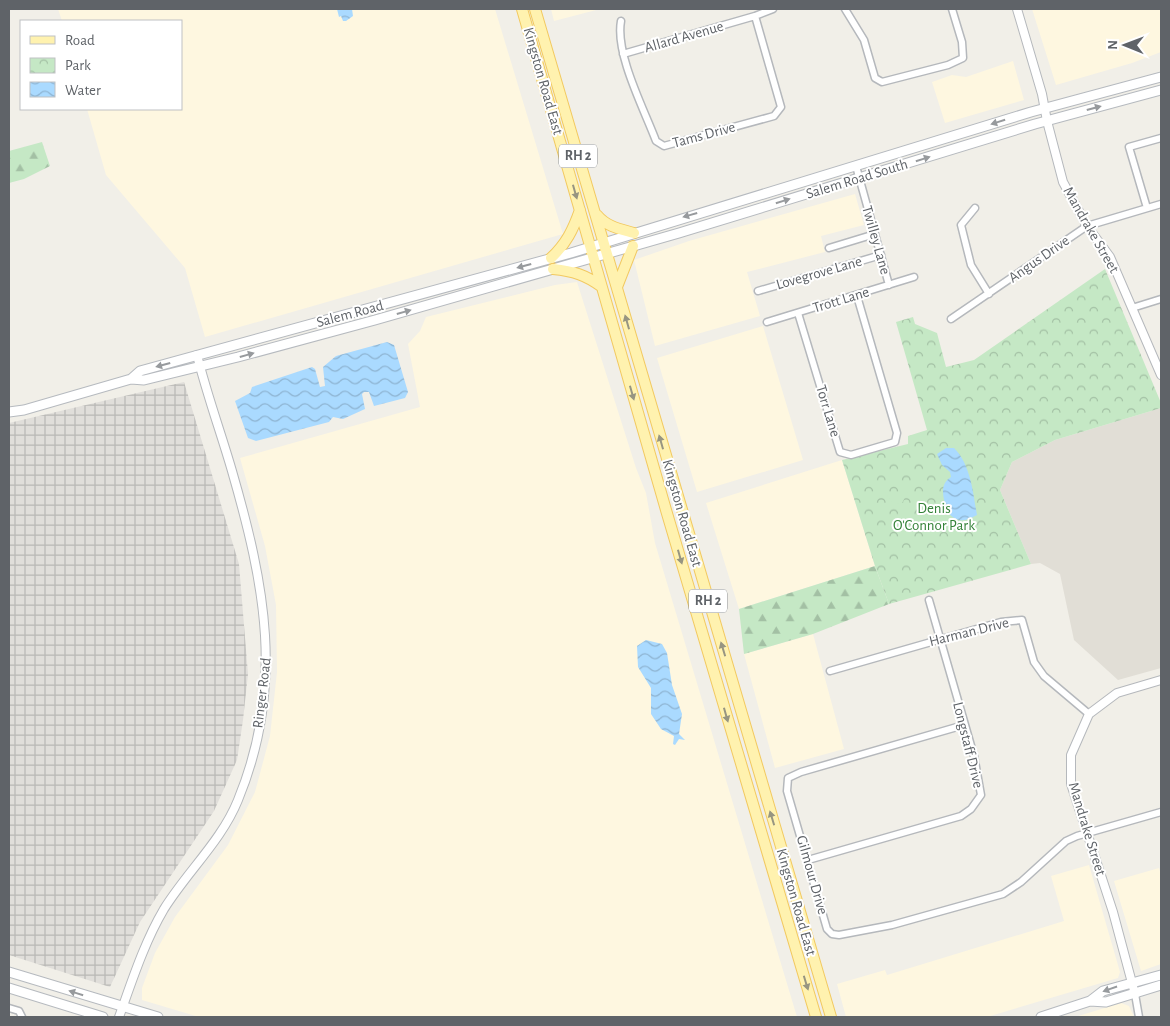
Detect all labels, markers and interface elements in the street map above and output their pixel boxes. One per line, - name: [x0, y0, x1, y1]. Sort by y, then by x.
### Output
- street label: Allard Avenue: [643, 19, 725, 55]
- legend: [20, 20, 182, 110]
- north arrow: [1100, 20, 1150, 70]
- street label: Kingston Road East: [520, 26, 566, 137]
- text: Road: [65, 33, 95, 48]
- text: N: [1106, 40, 1120, 50]
- text: Park: [65, 58, 91, 73]
- text: Water: [65, 83, 101, 98]
- one-way arrow: [1086, 104, 1101, 112]
- street label: Tams Drive: [671, 119, 737, 151]
- one-way arrow: [990, 119, 1005, 127]
- road number: RH 2: [559, 144, 597, 168]
- one-way arrow: [916, 154, 931, 162]
- street label: Salem Road South: [804, 156, 910, 202]
- one-way arrow: [571, 184, 579, 199]
- street label: Mandrake Street: [1060, 184, 1122, 276]
- one-way arrow: [776, 197, 791, 205]
- street label: Twilley Lane: [859, 204, 893, 276]
- one-way arrow: [683, 212, 698, 220]
- street label: Angus Drive: [1006, 233, 1072, 285]
- street label: Lovegrove Lane: [774, 254, 864, 292]
- one-way arrow: [517, 262, 532, 270]
- street label: Trott Lane: [811, 284, 871, 316]
- street label: Salem Road: [315, 298, 385, 330]
- one-way arrow: [396, 308, 411, 316]
- one-way arrow: [623, 315, 631, 330]
- one-way arrow: [240, 350, 255, 358]
- one-way arrow: [155, 361, 170, 369]
- street label: Torr Lane: [813, 383, 843, 439]
- one-way arrow: [629, 386, 637, 401]
- one-way arrow: [657, 435, 665, 450]
- street label: Kingston Road East: [659, 458, 705, 569]
- park label: Denis O'Connor Park: [893, 501, 975, 533]
- one-way arrow: [676, 550, 684, 565]
- road number: RH 2: [689, 590, 727, 612]
- street label: Harman Drive: [928, 615, 1011, 649]
- one-way arrow: [718, 641, 726, 656]
- street label: Ringer Road: [250, 657, 274, 729]
- street label: Longstaff Drive: [950, 700, 986, 790]
- one-way arrow: [723, 708, 731, 723]
- street label: Mandrake Street: [1066, 780, 1108, 878]
- one-way arrow: [767, 810, 775, 825]
- street label: Gilmour Drive: [794, 834, 830, 916]
- street label: Kingston Road East: [773, 847, 819, 958]
- one-way arrow: [802, 976, 810, 991]
- one-way arrow: [1102, 985, 1117, 993]
- one-way arrow: [69, 988, 84, 996]

